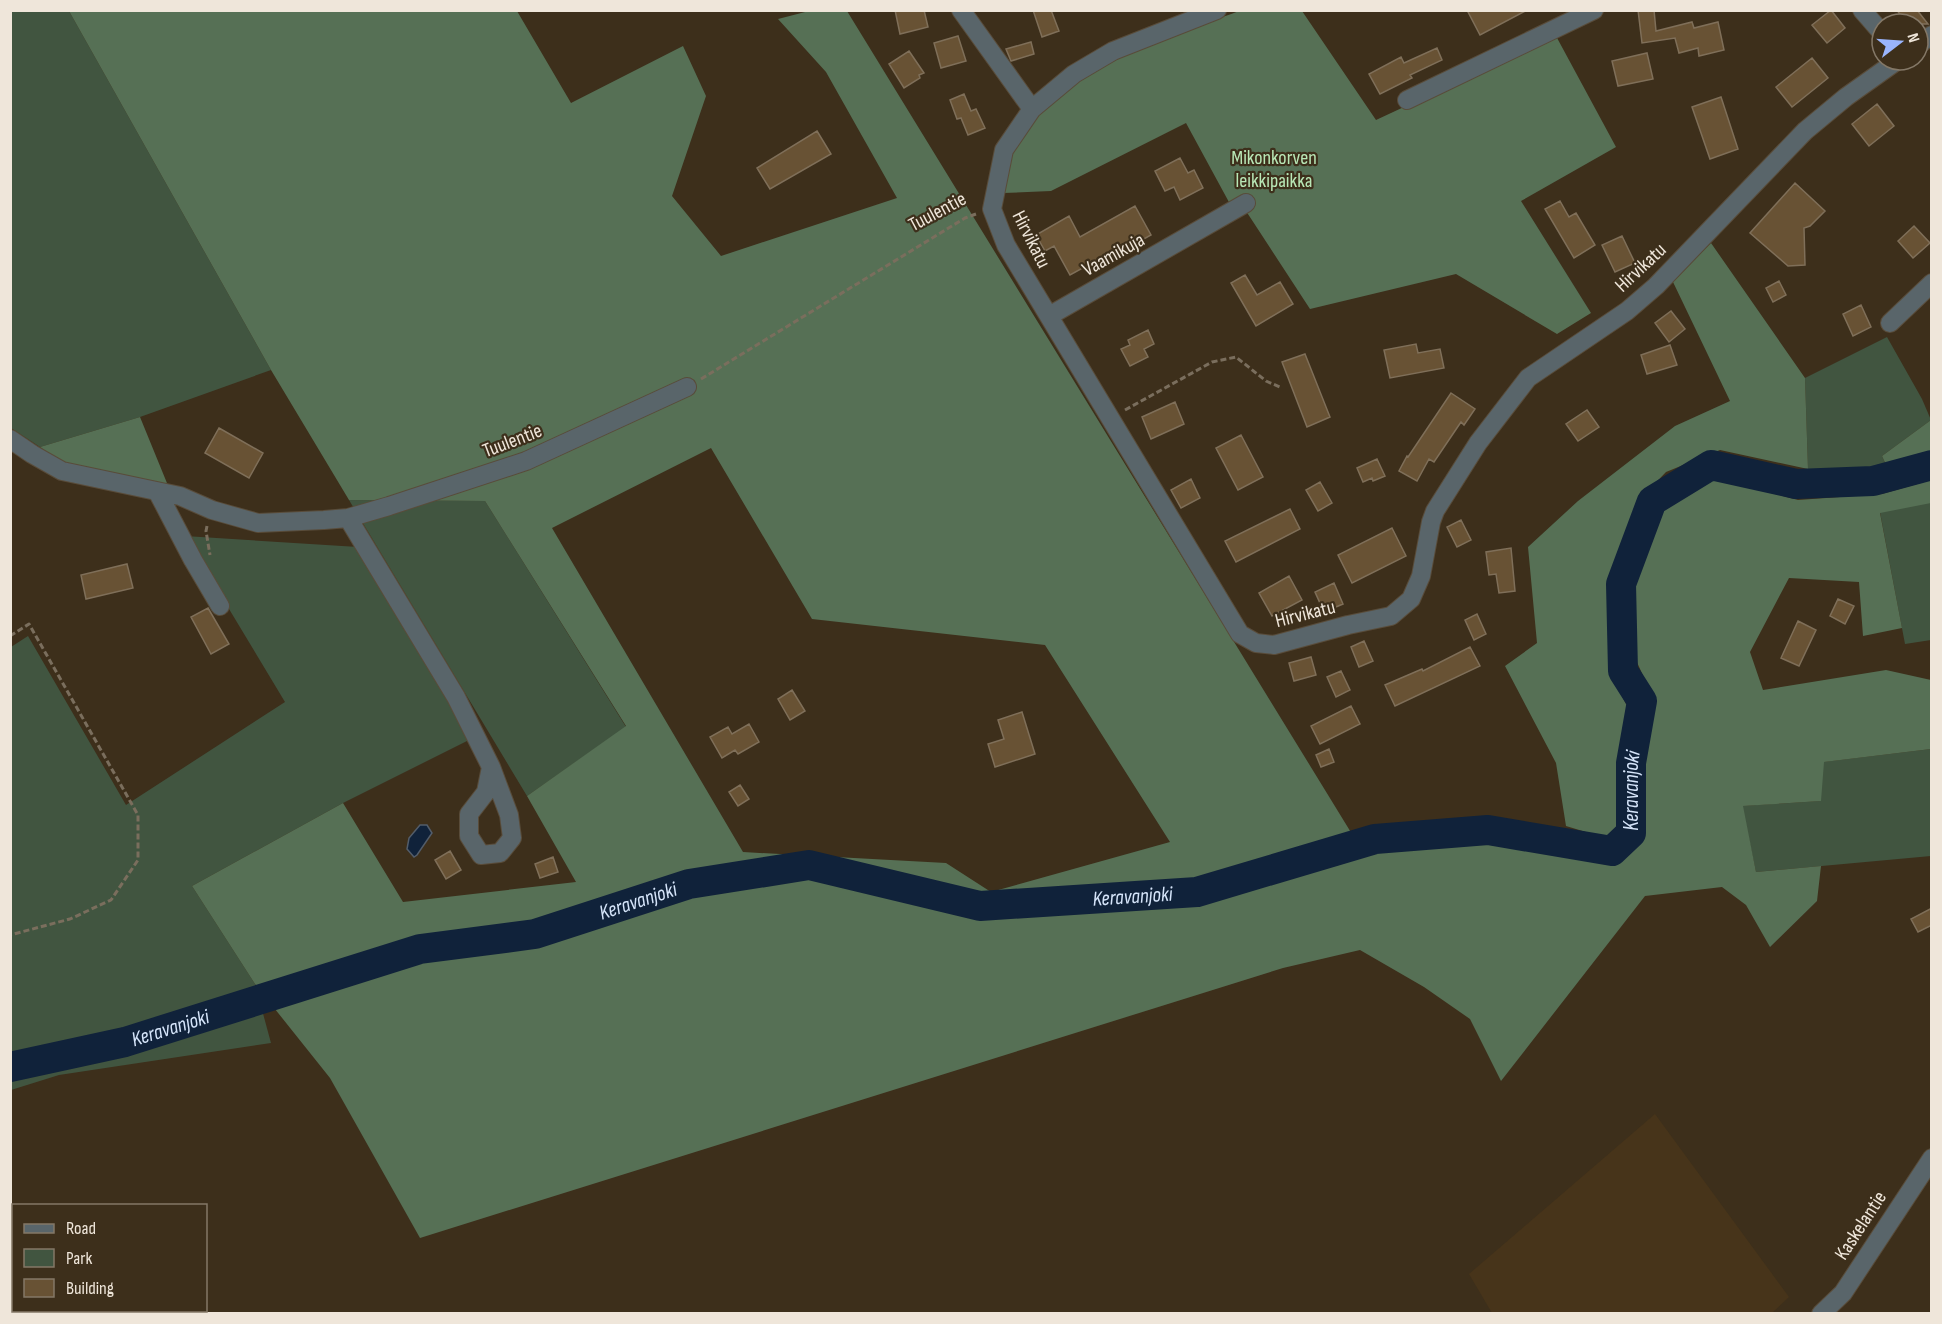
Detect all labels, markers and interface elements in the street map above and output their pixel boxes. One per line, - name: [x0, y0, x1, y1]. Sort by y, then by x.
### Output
- north arrow: [1870, 12, 1930, 72]
- text: N: [1903, 31, 1923, 45]
- park label: Mikonkorven leikkipaikka: [1231, 146, 1317, 193]
- street label: Tuulentie: [905, 187, 970, 237]
- street label: Hirvikatu: [1007, 207, 1056, 272]
- street label: Vaamikuja: [1078, 228, 1149, 282]
- street label: Hirvikatu: [1610, 238, 1671, 297]
- street label: Tuulentie: [479, 419, 545, 463]
- street label: Hirvikatu: [1273, 595, 1338, 633]
- water label: Keravanjoki: [1619, 748, 1646, 831]
- water label: Keravanjoki: [596, 876, 681, 925]
- water label: Keravanjoki: [1092, 882, 1174, 912]
- water label: Keravanjoki: [128, 1004, 213, 1052]
- street label: Kaskelantie: [1830, 1187, 1892, 1264]
- legend: [12, 1204, 207, 1312]
- text: Road: [66, 1218, 96, 1239]
- text: Park: [66, 1248, 92, 1269]
- text: Building: [66, 1278, 114, 1299]

